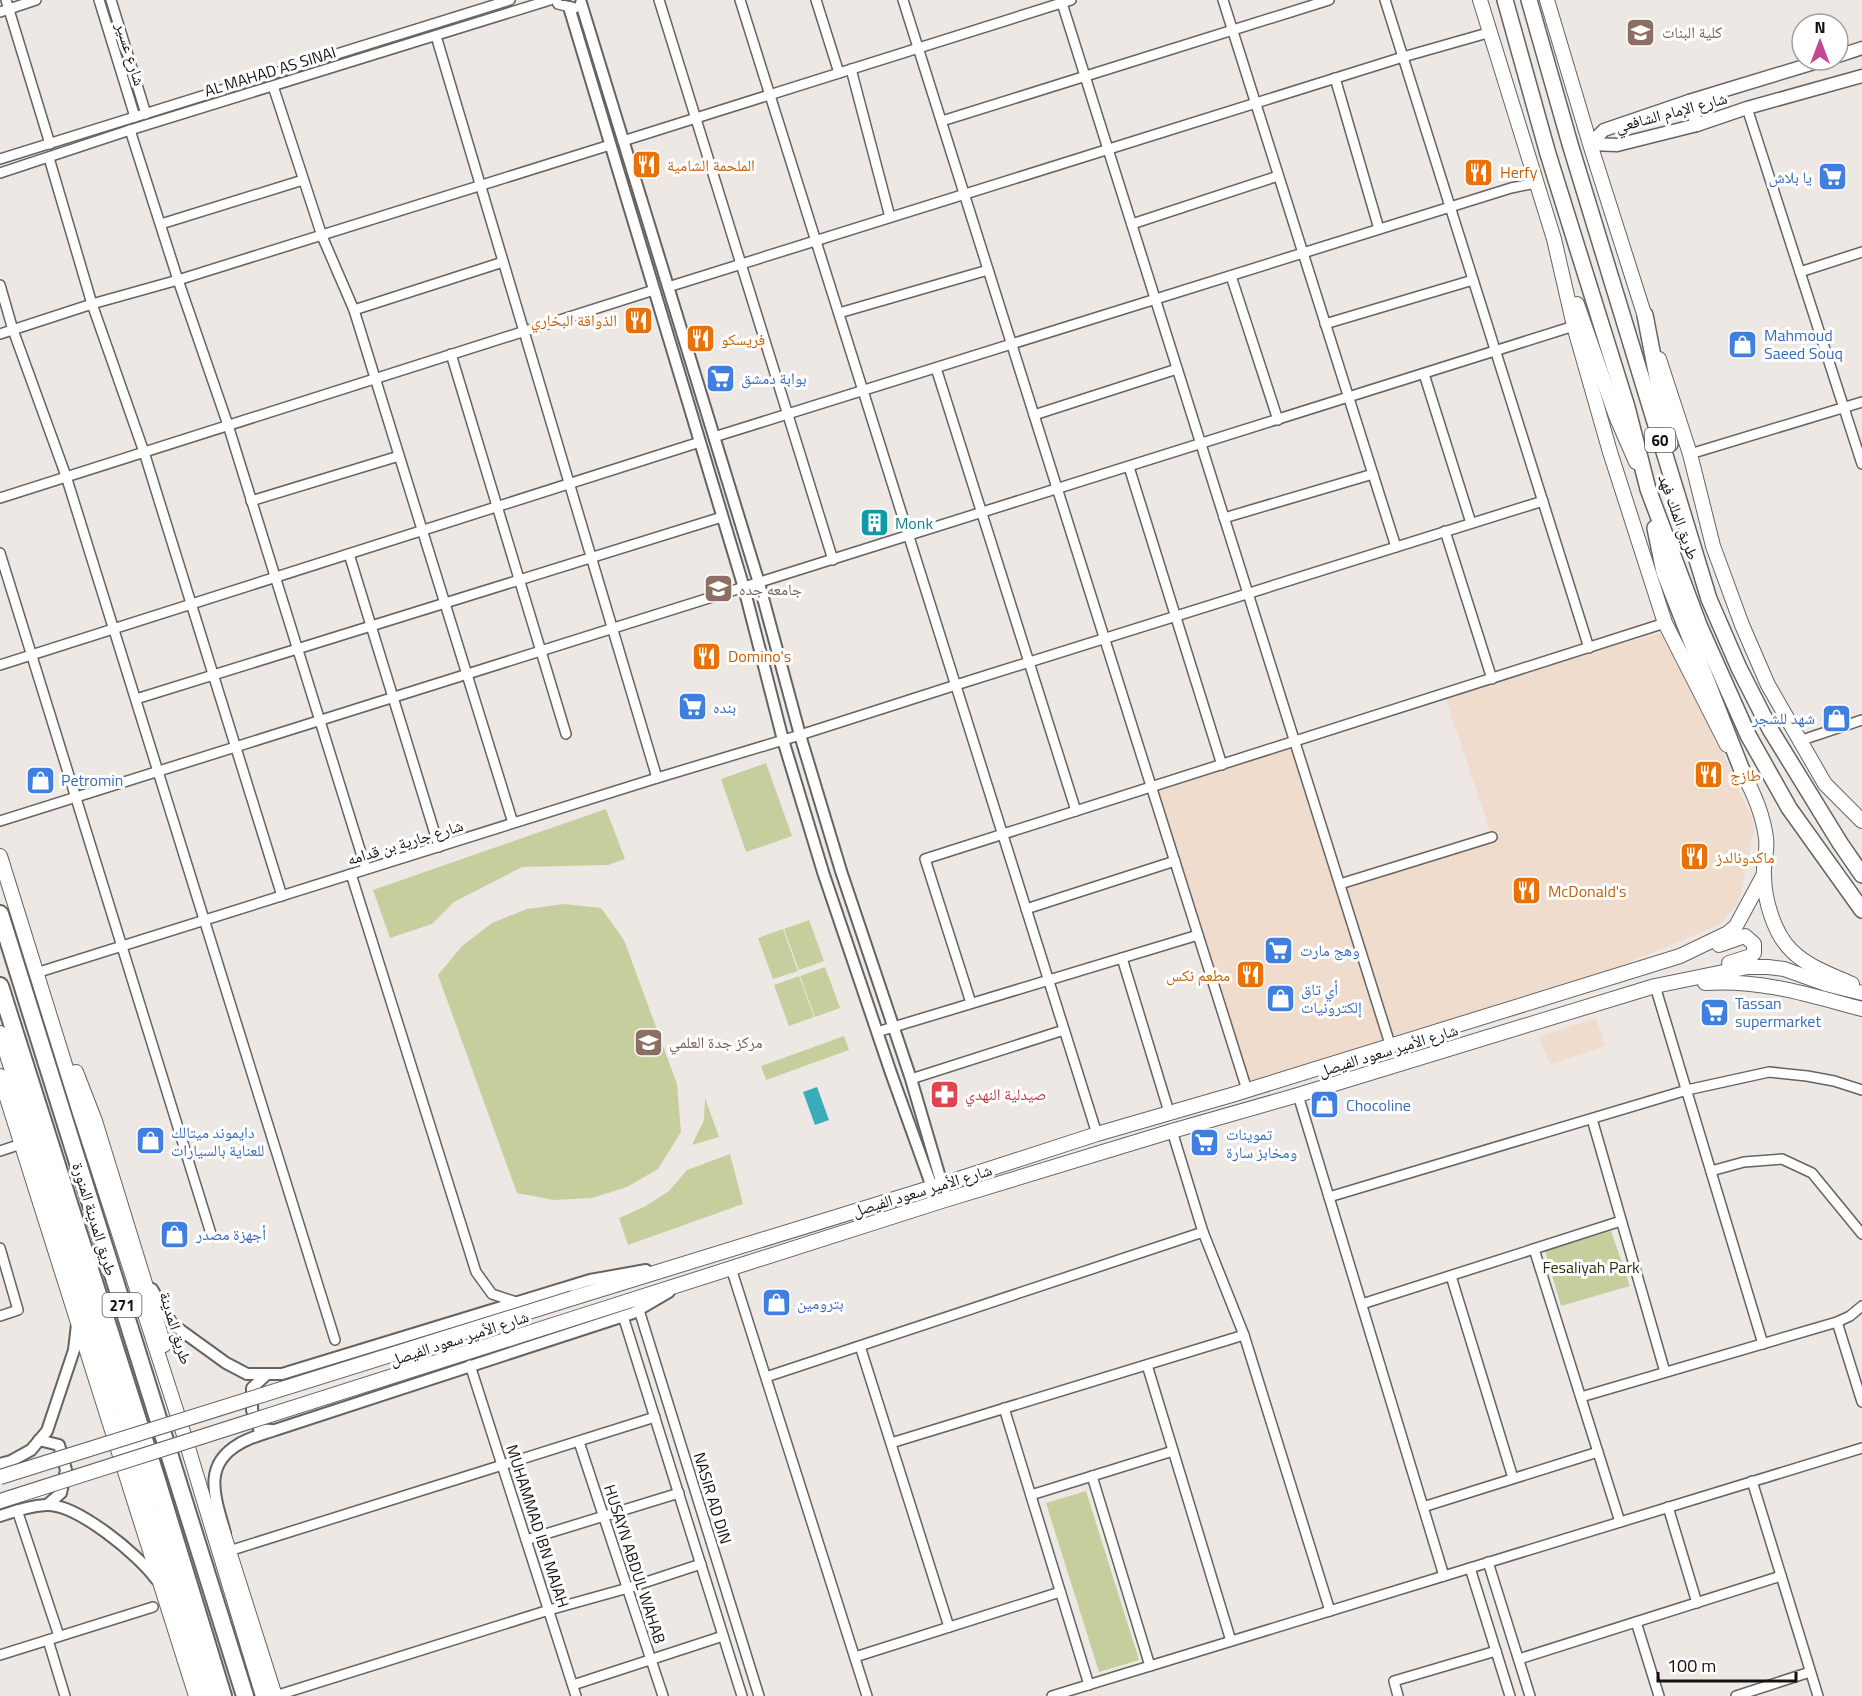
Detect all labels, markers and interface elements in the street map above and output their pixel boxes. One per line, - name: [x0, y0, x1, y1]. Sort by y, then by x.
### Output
- north arrow: [1790, 12, 1850, 72]
- text: N: [1814, 15, 1826, 39]
- school or university icon: كلية البنات: [1625, 16, 1657, 48]
- street label: شارع عسير: [110, 19, 152, 89]
- place label: كلية البنات: [1662, 20, 1722, 44]
- street label: AL MAHAD AS SINAI: [201, 40, 339, 102]
- street label: شارع الإمام الشافعي: [1612, 86, 1730, 139]
- restaurant icon: الملحمة الشامية: [630, 149, 662, 181]
- place label: الملحمة الشامية: [667, 153, 755, 177]
- restaurant icon: Herfy: [1463, 156, 1495, 188]
- place label: Herfy: [1500, 160, 1538, 184]
- supermarket icon: يا بلاش: [1817, 161, 1849, 193]
- place label: يا بلاش: [1769, 165, 1812, 189]
- restaurant icon: الذواقة البخاري: [622, 304, 654, 336]
- place label: الذواقة البخاري: [531, 308, 617, 333]
- restaurant icon: فريسكو: [684, 323, 716, 355]
- place label: Mahmoud Saeed Souq: [1764, 323, 1843, 365]
- place label: فريسكو: [721, 327, 765, 351]
- shop icon: Mahmoud Saeed Souq: [1727, 328, 1759, 360]
- supermarket icon: بوابة دمشق: [704, 362, 736, 394]
- place label: بوابة دمشق: [741, 366, 807, 390]
- road number: 60: [1645, 428, 1675, 452]
- street label: طريق الملك فهد: [1652, 471, 1706, 563]
- building icon: Monk: [858, 507, 890, 539]
- place label: Monk: [895, 511, 933, 535]
- school or university icon: جامعه جده: [702, 573, 734, 605]
- place label: جامعه جده: [739, 577, 802, 601]
- restaurant icon: Domino's: [691, 640, 723, 672]
- place label: Domino's: [728, 644, 791, 668]
- supermarket icon: بنده: [676, 691, 708, 723]
- place label: بنده: [713, 695, 736, 719]
- shop icon: شهد للشجر: [1820, 702, 1852, 734]
- place label: شهد للشجر: [1751, 706, 1815, 730]
- restaurant icon: طازج: [1693, 759, 1725, 791]
- place label: طازج: [1730, 763, 1761, 787]
- shop icon: Petromin: [24, 764, 56, 796]
- place label: Petromin: [61, 768, 123, 792]
- street label: شارع جارية بن قدامه: [344, 813, 466, 871]
- restaurant icon: ماكدونالدز: [1679, 841, 1711, 873]
- place label: ماكدونالدز: [1715, 845, 1775, 869]
- restaurant icon: McDonald's: [1511, 875, 1543, 907]
- place label: McDonald's: [1548, 879, 1627, 903]
- supermarket icon: وهج مارت: [1263, 934, 1295, 966]
- place label: وهج مارت: [1300, 938, 1360, 962]
- restaurant icon: مطعم نكس: [1235, 959, 1267, 991]
- place label: مطعم نكس: [1166, 963, 1230, 987]
- place label: أي تاق إلكترونيات: [1301, 977, 1362, 1019]
- shop icon: أي تاق إلكترونيات: [1264, 982, 1296, 1014]
- place label: Tassan supermarket: [1735, 991, 1821, 1033]
- supermarket icon: Tassan supermarket: [1698, 996, 1730, 1028]
- street label: شارع الأمير سعود الفيصل: [1315, 1017, 1461, 1083]
- school or university icon: مركز جدة العلمي: [632, 1026, 664, 1058]
- place label: مركز جدة العلمي: [669, 1030, 763, 1055]
- pharmacy icon: صيدلية النهدي: [928, 1078, 960, 1110]
- place label: صيدلية النهدي: [965, 1082, 1046, 1107]
- shop icon: Chocoline: [1309, 1089, 1341, 1121]
- place label: Chocoline: [1346, 1093, 1411, 1117]
- place label: دايموند ميتالك للعناية بالسيارات: [171, 1120, 265, 1162]
- place label: تموينات ومخابز سارة: [1226, 1122, 1297, 1164]
- shop icon: دايموند ميتالك للعناية بالسيارات: [134, 1125, 166, 1157]
- supermarket icon: تموينات ومخابز سارة: [1189, 1127, 1221, 1159]
- street label: شارع الأمير سعود الفيصل: [849, 1157, 995, 1223]
- street label: طريق المدينة المنورة: [66, 1159, 124, 1279]
- shop icon: أجهزة مصدر: [159, 1218, 191, 1250]
- place label: أجهزة مصدر: [195, 1222, 266, 1246]
- park label: Fesaliyah Park: [1542, 1255, 1640, 1279]
- shop icon: بترومين: [760, 1287, 792, 1319]
- street label: طريق المدينة: [154, 1289, 198, 1367]
- place label: بترومين: [797, 1291, 844, 1315]
- road number: 271: [102, 1293, 142, 1317]
- street label: شارع الأمير سعود الفيصل: [386, 1304, 532, 1372]
- street label: MUHAMMAD IBN MAJAH: [500, 1441, 576, 1611]
- street label: NASIR AD DIN: [688, 1449, 738, 1547]
- street label: HUSAYN ABDUL WAHAB: [598, 1481, 672, 1647]
- scale bar: [1658, 1645, 1796, 1683]
- text: 100 m: [1667, 1652, 1716, 1679]

